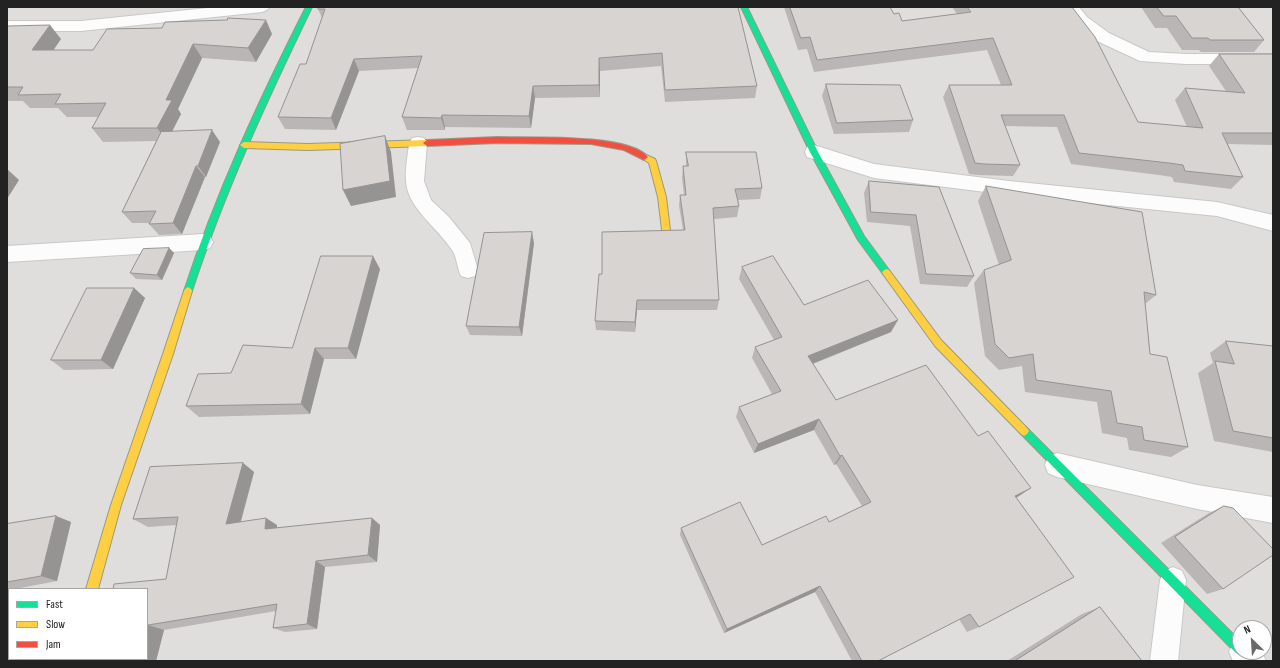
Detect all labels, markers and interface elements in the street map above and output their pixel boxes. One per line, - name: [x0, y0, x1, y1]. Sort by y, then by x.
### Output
- legend: [8, 588, 148, 660]
- text: Fast: [46, 597, 63, 612]
- text: Slow: [46, 617, 65, 632]
- north arrow: [1232, 620, 1272, 660]
- text: N: [1242, 622, 1253, 637]
- text: Jam: [46, 637, 61, 652]

